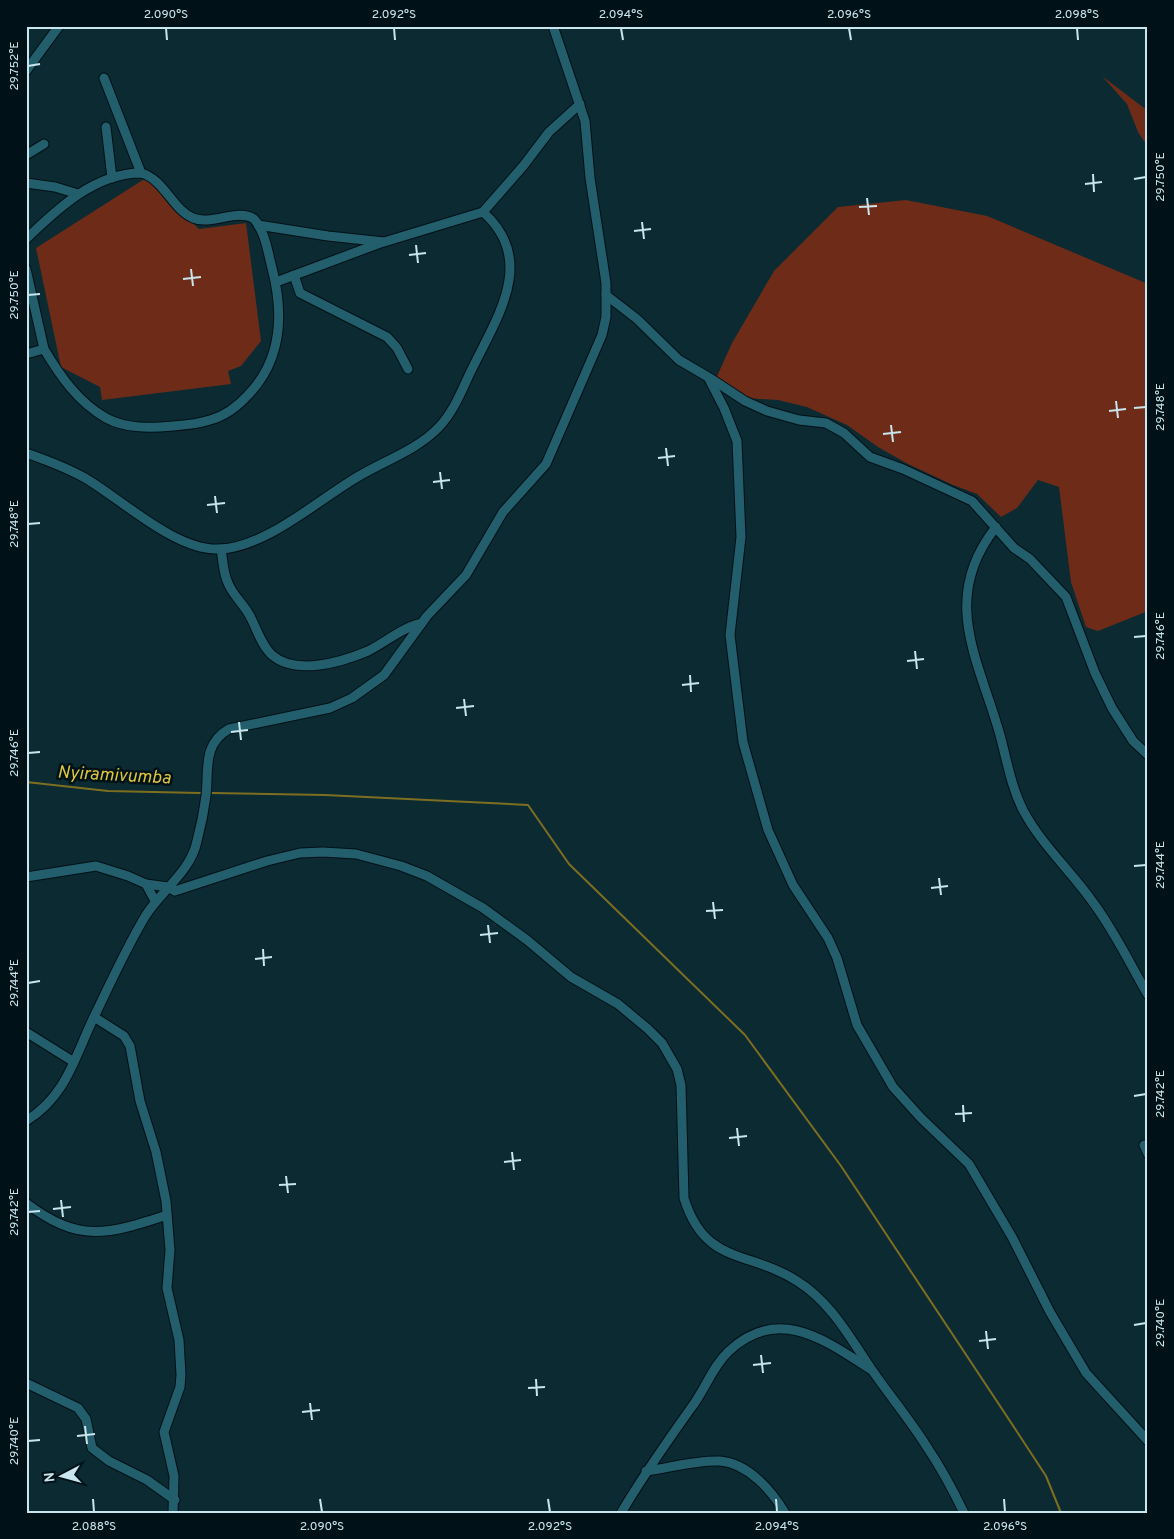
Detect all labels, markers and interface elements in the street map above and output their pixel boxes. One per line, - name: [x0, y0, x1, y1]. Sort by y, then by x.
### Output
- text: 2.090°S: [144, 7, 188, 23]
- text: 2.092°S: [372, 7, 416, 23]
- text: 2.094°S: [599, 7, 643, 23]
- text: 2.096°S: [827, 7, 871, 23]
- text: 2.098°S: [1055, 7, 1099, 23]
- text: 29.752°E: [7, 41, 23, 91]
- text: 29.750°E: [1153, 152, 1169, 202]
- text: 29.750°E: [7, 270, 23, 320]
- text: 29.748°E: [1153, 383, 1169, 431]
- text: 29.748°E: [7, 500, 23, 548]
- text: 29.746°E: [1153, 612, 1169, 660]
- text: 29.746°E: [7, 729, 23, 777]
- water label: Nyiramivumba: [57, 762, 172, 790]
- text: 29.744°E: [1153, 841, 1169, 889]
- text: 29.744°E: [7, 959, 23, 1007]
- text: 29.742°E: [1153, 1070, 1169, 1118]
- text: 29.742°E: [7, 1188, 23, 1236]
- text: 29.740°E: [1153, 1299, 1169, 1347]
- text: 29.740°E: [7, 1417, 23, 1465]
- north arrow: [38, 1452, 88, 1502]
- text: N: [42, 1471, 60, 1483]
- text: 2.088°S: [72, 1519, 116, 1535]
- text: 2.090°S: [300, 1519, 344, 1535]
- text: 2.092°S: [528, 1519, 572, 1535]
- text: 2.094°S: [755, 1519, 799, 1535]
- text: 2.096°S: [983, 1519, 1027, 1535]

